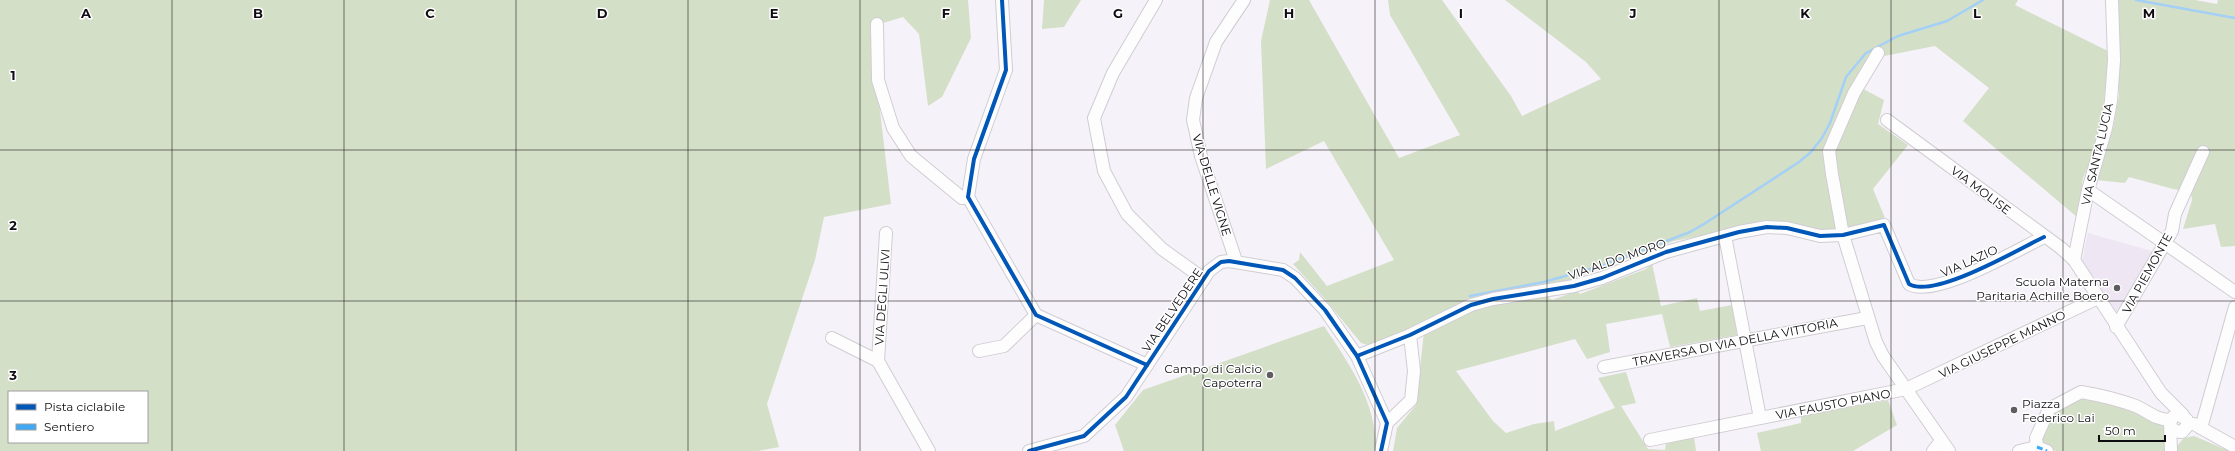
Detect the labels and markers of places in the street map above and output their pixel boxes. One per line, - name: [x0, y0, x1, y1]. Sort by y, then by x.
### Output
- place label: Scuola Materna Paritaria Achille Boero: [1976, 274, 2109, 303]
- marker: Scuola Materna Paritaria Achille Boero: [2112, 283, 2122, 293]
- place label: Campo di Calcio Capoterra: [1164, 361, 1262, 390]
- marker: Campo di Calcio Capoterra: [1265, 370, 1275, 380]
- place label: Piazza Federico Lai: [2022, 396, 2095, 425]
- marker: Piazza Federico Lai: [2009, 405, 2019, 415]

